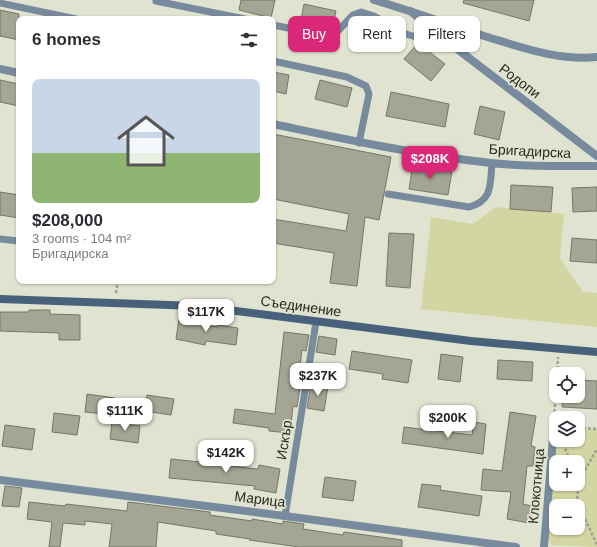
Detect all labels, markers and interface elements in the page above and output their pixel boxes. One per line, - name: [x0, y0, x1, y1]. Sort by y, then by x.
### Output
- chip: Buy: [288, 16, 340, 52]
- chip: Rent: [348, 16, 406, 52]
- chip: Filters: [414, 16, 480, 52]
- icon: filters: [238, 29, 260, 51]
- text: 6 homes: [32, 30, 101, 49]
- street label: Родопи: [496, 60, 544, 102]
- icon: home: [110, 105, 182, 177]
- street label: Бригадирска: [488, 141, 572, 161]
- pin: $208K: [402, 146, 458, 180]
- text: $208K: [411, 151, 449, 166]
- text: $208,000: [32, 211, 103, 230]
- text: 3 rooms · 104 m²: [32, 231, 131, 246]
- text: Бригадирска: [32, 246, 109, 261]
- street label: Съединение: [260, 292, 343, 320]
- pin: $117K: [178, 299, 234, 333]
- text: $117K: [187, 304, 225, 319]
- pin: $237K: [290, 363, 346, 397]
- map controls: [549, 367, 585, 535]
- button: locate: [549, 367, 585, 403]
- text: $237K: [299, 368, 337, 383]
- pin: $111K: [97, 398, 153, 432]
- text: $111K: [107, 403, 143, 418]
- pin: $200K: [420, 405, 476, 439]
- text: $200K: [429, 410, 467, 425]
- button: layers: [549, 411, 585, 447]
- street label: Искър: [273, 419, 295, 461]
- pin: $142K: [198, 440, 254, 474]
- text: $142K: [207, 445, 245, 460]
- street label: Клокотница: [525, 447, 547, 524]
- button: +: [549, 455, 585, 491]
- street label: Марица: [234, 488, 286, 510]
- button: −: [549, 499, 585, 535]

